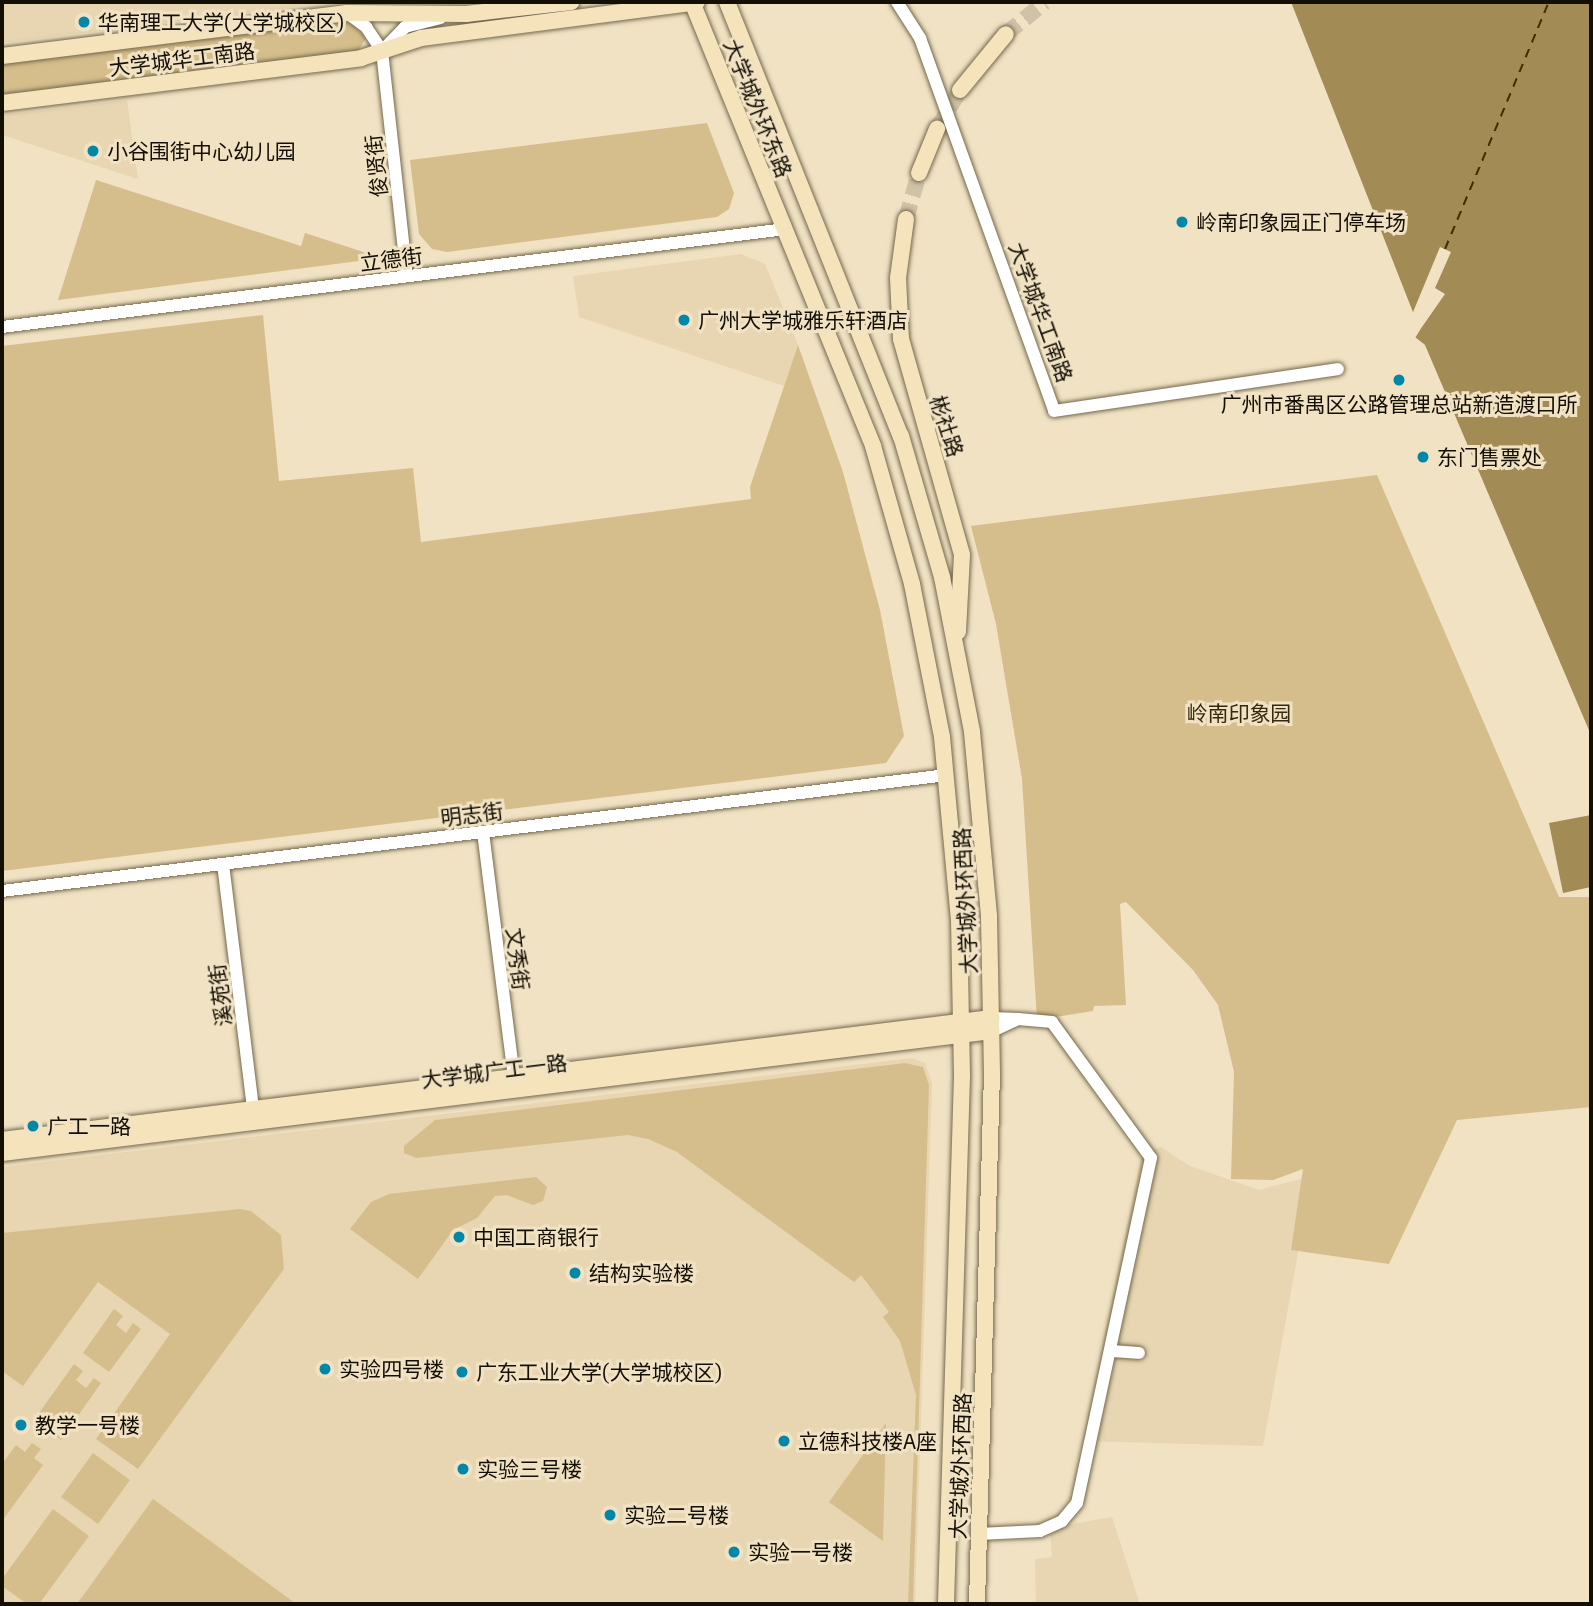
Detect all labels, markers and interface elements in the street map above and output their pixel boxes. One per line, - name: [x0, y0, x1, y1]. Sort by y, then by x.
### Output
- place label: 华南理工大学(大学城校区): [98, 9, 344, 35]
- marker: 华南理工大学(大学城校区): [76, 14, 92, 30]
- street label: 大学城外环东路: [719, 35, 797, 181]
- street label: 大学城华工南路: [108, 38, 256, 80]
- street label: 俊贤街: [360, 133, 392, 199]
- place label: 小谷围街中心幼儿园: [107, 138, 296, 164]
- marker: 小谷围街中心幼儿园: [85, 143, 101, 159]
- place label: 岭南印象园正门停车场: [1196, 209, 1406, 235]
- marker: 岭南印象园正门停车场: [1174, 214, 1190, 230]
- street label: 大学城华工南路: [1004, 239, 1078, 385]
- street label: 立德街: [358, 243, 424, 275]
- place label: 广州大学城雅乐轩酒店: [698, 307, 908, 333]
- marker: 广州大学城雅乐轩酒店: [676, 312, 692, 328]
- marker: 广州市番禺区公路管理总站新造渡口所: [1391, 372, 1407, 388]
- place label: 广州市番禺区公路管理总站新造渡口所: [1221, 391, 1577, 417]
- street label: 彬社路: [925, 392, 969, 460]
- place label: 东门售票处: [1437, 444, 1542, 470]
- marker: 东门售票处: [1415, 449, 1431, 465]
- park label: 岭南印象园: [1187, 700, 1291, 726]
- street label: 明志街: [439, 798, 505, 830]
- street label: 大学城外环西路: [949, 827, 981, 975]
- street label: 文秀街: [502, 926, 534, 992]
- street label: 溪苑街: [204, 962, 236, 1028]
- street label: 大学城广工一路: [420, 1050, 568, 1092]
- place label: 广工一路: [47, 1113, 131, 1139]
- marker: 广工一路: [25, 1118, 41, 1134]
- place label: 中国工商银行: [473, 1224, 599, 1250]
- marker: 中国工商银行: [451, 1229, 467, 1245]
- place label: 结构实验楼: [589, 1260, 694, 1286]
- marker: 结构实验楼: [567, 1265, 583, 1281]
- place label: 实验四号楼: [339, 1356, 444, 1382]
- place label: 广东工业大学(大学城校区): [476, 1359, 722, 1385]
- marker: 实验四号楼: [317, 1361, 333, 1377]
- marker: 广东工业大学(大学城校区): [454, 1364, 470, 1380]
- street label: 大学城外环西路: [945, 1392, 975, 1540]
- place label: 教学一号楼: [35, 1412, 140, 1438]
- marker: 教学一号楼: [13, 1417, 29, 1433]
- place label: 立德科技楼A座: [798, 1428, 937, 1454]
- marker: 立德科技楼A座: [776, 1433, 792, 1449]
- place label: 实验三号楼: [477, 1456, 582, 1482]
- marker: 实验三号楼: [455, 1461, 471, 1477]
- place label: 实验二号楼: [624, 1502, 729, 1528]
- marker: 实验二号楼: [602, 1507, 618, 1523]
- place label: 实验一号楼: [748, 1539, 853, 1565]
- marker: 实验一号楼: [726, 1544, 742, 1560]

